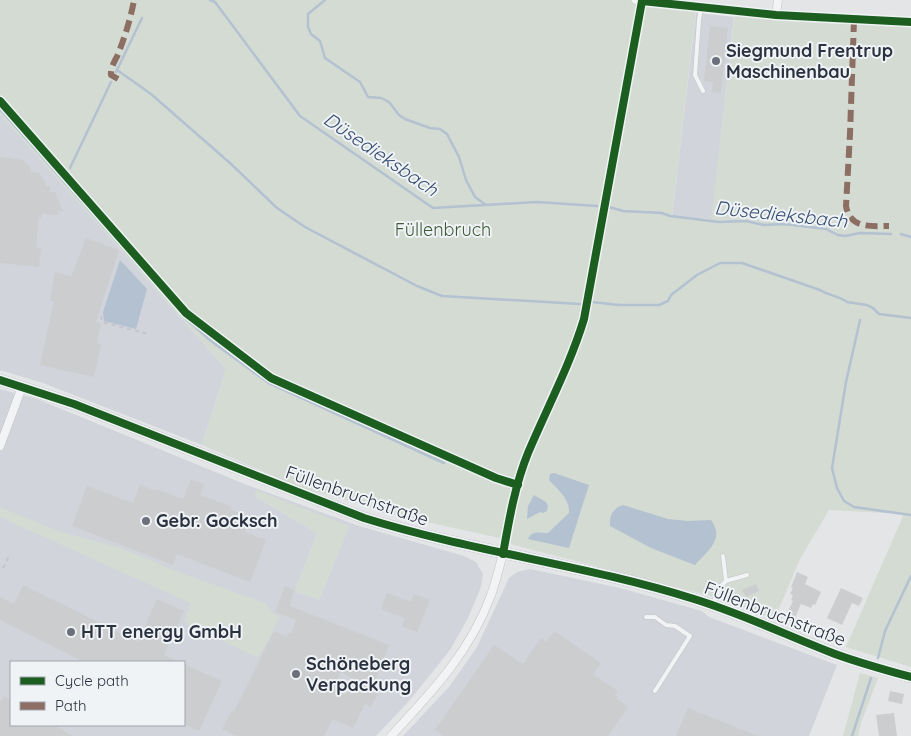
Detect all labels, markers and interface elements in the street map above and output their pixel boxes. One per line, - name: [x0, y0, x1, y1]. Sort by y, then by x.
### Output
- place label: Siegmund Frentrup Maschinenbau: [726, 39, 893, 83]
- marker: Siegmund Frentrup Maschinenbau: [710, 55, 722, 67]
- water label: Düsedieksbach: [319, 107, 444, 202]
- water label: Düsedieksbach: [714, 195, 850, 233]
- park label: Füllenbruch: [395, 218, 491, 241]
- street label: Füllenbruchstraße: [283, 460, 432, 531]
- place label: Gebr. Gocksch: [156, 509, 277, 532]
- marker: Gebr. Gocksch: [140, 515, 152, 527]
- street label: Füllenbruchstraße: [701, 576, 849, 651]
- place label: HTT energy GmbH: [81, 620, 242, 643]
- marker: HTT energy GmbH: [65, 626, 77, 638]
- place label: Schöneberg Verpackung: [306, 652, 411, 696]
- legend: [10, 661, 185, 726]
- marker: Schöneberg Verpackung: [290, 668, 302, 680]
- text: Cycle path: [55, 671, 129, 690]
- text: Path: [55, 696, 87, 715]

